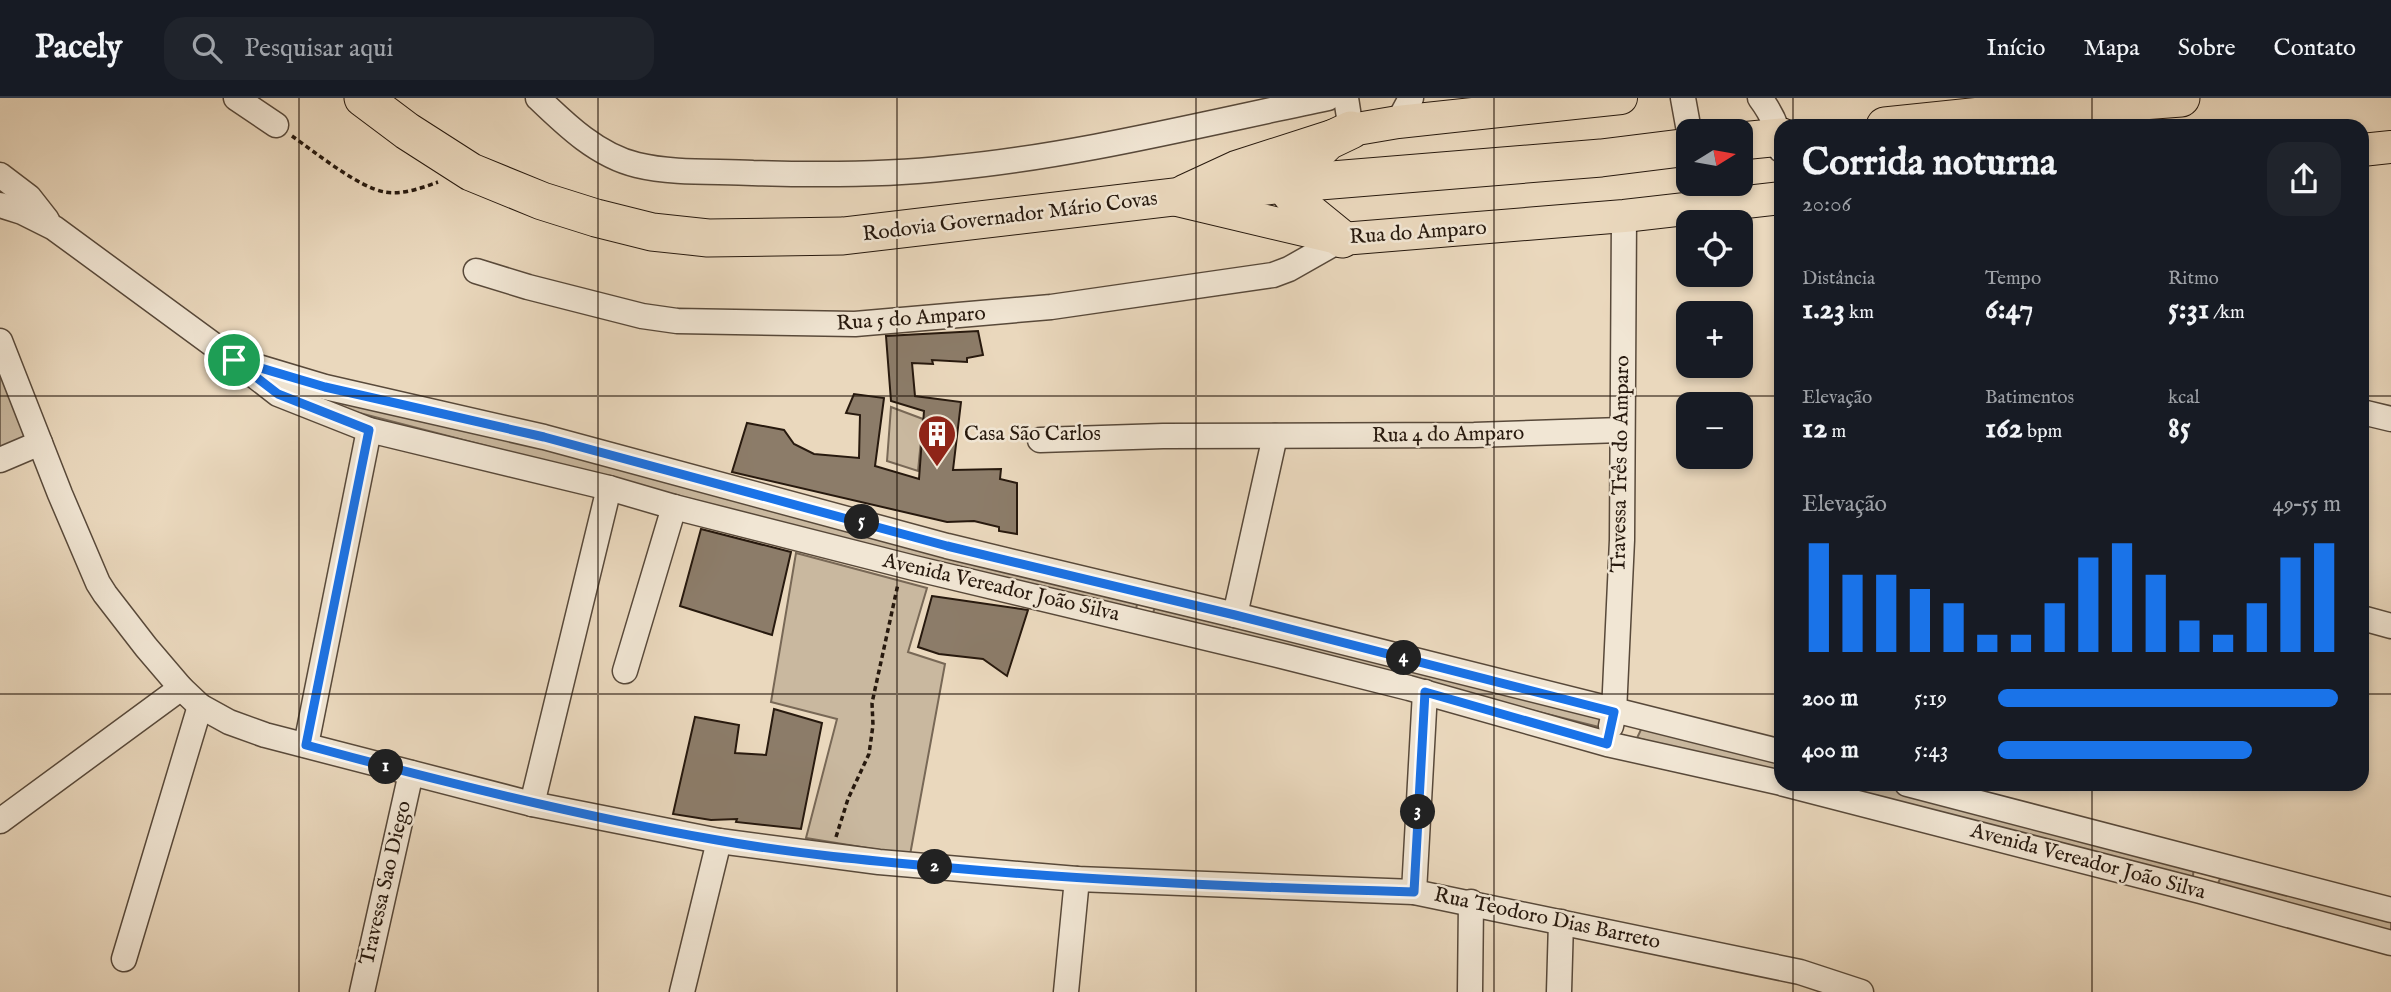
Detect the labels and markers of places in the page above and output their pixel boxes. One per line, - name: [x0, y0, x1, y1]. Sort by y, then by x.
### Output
- pin: [204, 330, 264, 390]
- building icon: Casa São Carlos: [916, 413, 958, 468]
- place label: Casa São Carlos: [964, 421, 1101, 448]
- pin: 5: [844, 504, 880, 540]
- pin: 4: [1386, 640, 1422, 676]
- pin: 1: [368, 750, 404, 784]
- pin: 3: [1400, 794, 1436, 830]
- pin: 2: [918, 850, 953, 884]

